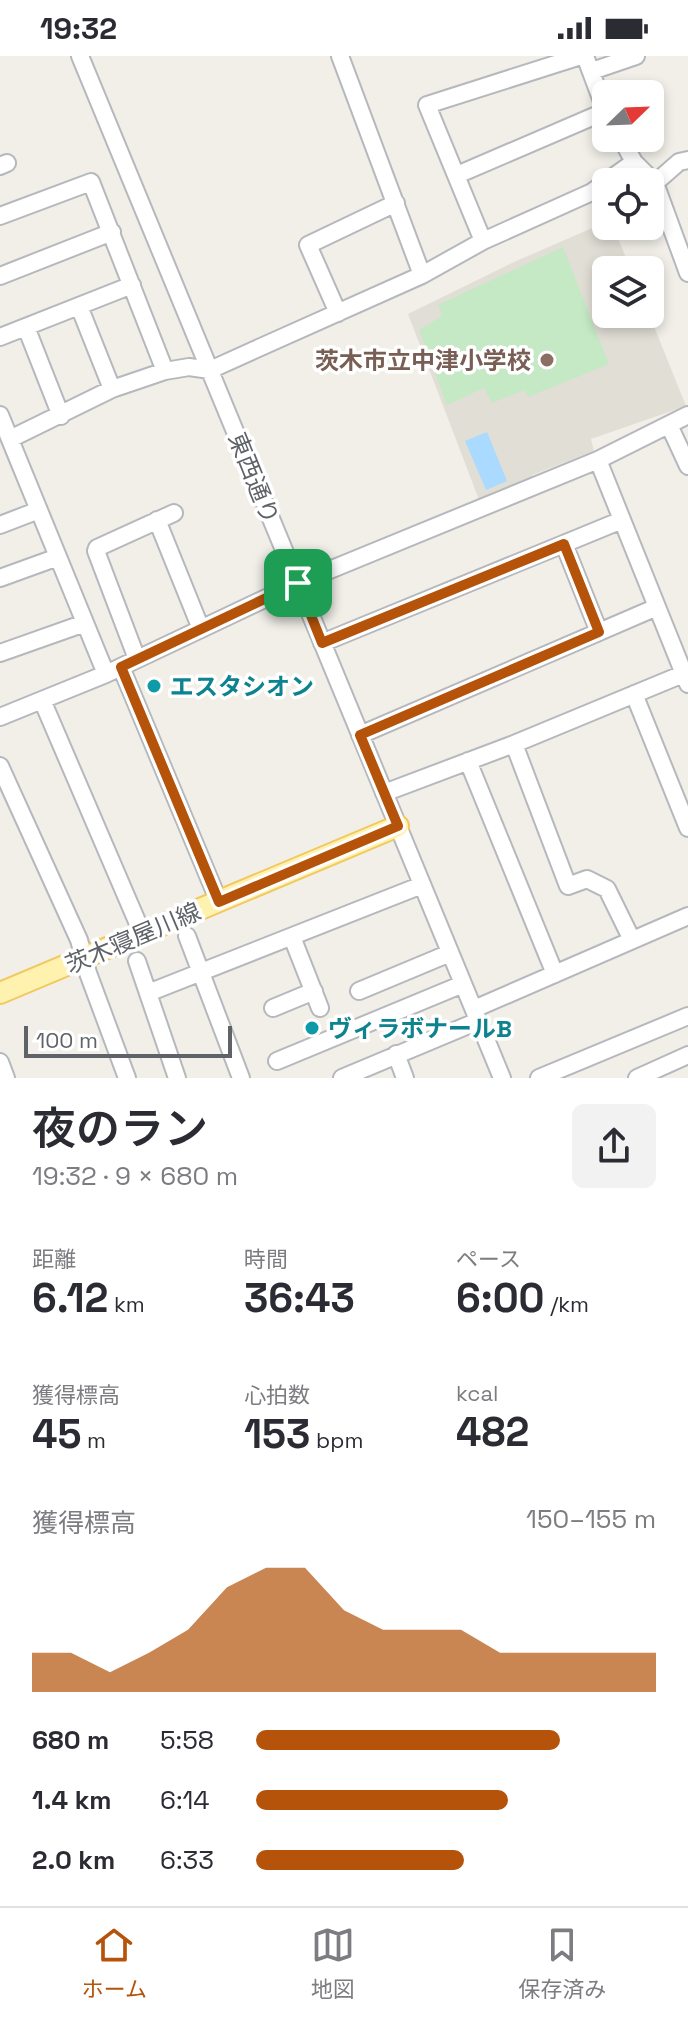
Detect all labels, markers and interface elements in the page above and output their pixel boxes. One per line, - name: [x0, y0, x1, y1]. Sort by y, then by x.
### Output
- text: 19:32: [40, 9, 117, 48]
- north arrow: [592, 80, 664, 152]
- map controls: [592, 80, 664, 328]
- button: locate: [592, 168, 664, 240]
- button: layers: [592, 256, 664, 328]
- place label: 茨木市立中津小学校: [315, 345, 531, 376]
- marker: 茨木市立中津小学校: [538, 351, 556, 369]
- street label: 東西通り: [222, 428, 286, 528]
- pin: [264, 549, 332, 617]
- icon: arrive: [276, 561, 320, 605]
- place label: エスタシオン: [170, 671, 314, 702]
- marker: エスタシオン: [145, 677, 163, 695]
- street label: 茨木寝屋川線: [61, 896, 205, 980]
- place label: ヴィラボナールB: [328, 1013, 512, 1044]
- marker: ヴィラボナールB: [303, 1019, 321, 1037]
- scale bar: [24, 1022, 232, 1058]
- text: 100 m: [36, 1026, 98, 1054]
- text: 夜のラン: [32, 1101, 208, 1157]
- button: share: [572, 1104, 656, 1188]
- text: 19:32 · 9 × 680 m: [32, 1159, 238, 1193]
- text: 距離: [32, 1245, 76, 1273]
- text: 時間: [244, 1245, 288, 1273]
- text: ペース: [456, 1245, 521, 1273]
- text: 6.12: [32, 1273, 108, 1324]
- text: 36:43: [244, 1273, 355, 1324]
- text: 6:00: [456, 1273, 544, 1324]
- text: km: [108, 1290, 145, 1318]
- text: /km: [544, 1290, 589, 1318]
- text: kcal: [456, 1379, 498, 1407]
- text: 獲得標高: [32, 1381, 120, 1409]
- text: 心拍数: [244, 1381, 310, 1409]
- text: 482: [456, 1407, 529, 1458]
- text: 45: [32, 1409, 81, 1460]
- text: 153: [244, 1409, 310, 1460]
- text: m: [81, 1426, 106, 1454]
- text: bpm: [310, 1426, 363, 1454]
- text: 150–155 m: [526, 1502, 656, 1536]
- text: 獲得標高: [32, 1506, 136, 1540]
- text: 680 m: [32, 1723, 109, 1757]
- text: 5:58: [160, 1723, 214, 1757]
- text: 1.4 km: [32, 1783, 112, 1817]
- text: 6:14: [160, 1783, 210, 1817]
- text: 2.0 km: [32, 1843, 115, 1877]
- text: 6:33: [160, 1843, 214, 1877]
- tab: ホーム: [82, 1923, 147, 2003]
- tab: 地図: [311, 1923, 355, 2003]
- tab: 保存済み: [518, 1923, 606, 2003]

